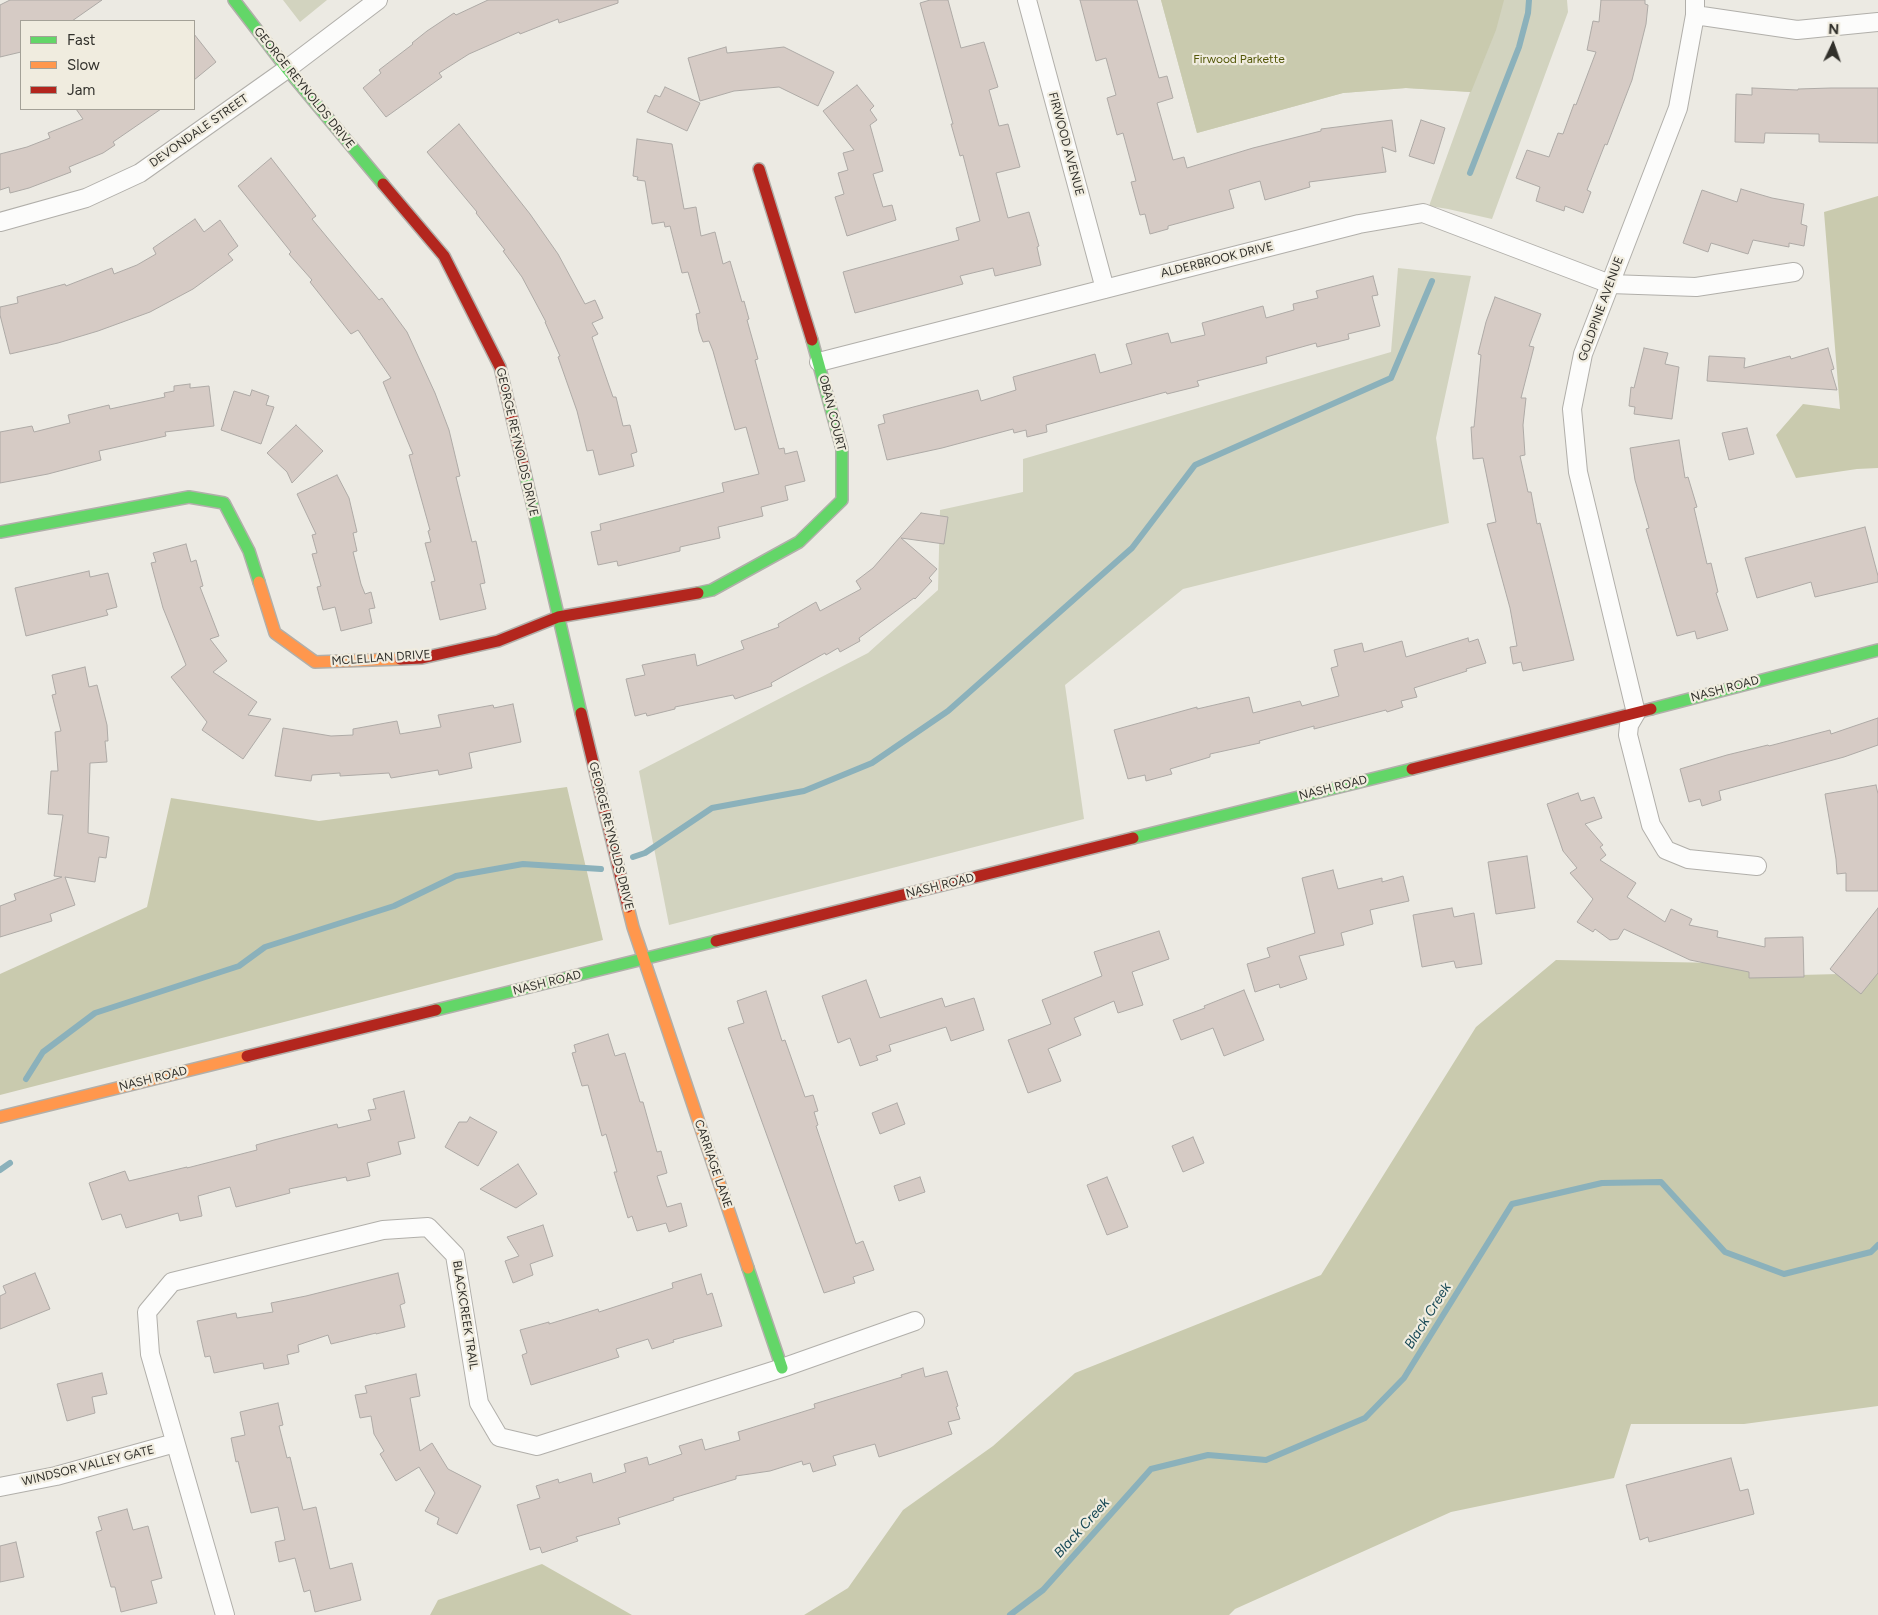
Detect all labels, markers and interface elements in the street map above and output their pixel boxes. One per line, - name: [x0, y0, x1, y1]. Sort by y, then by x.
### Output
- legend: [20, 20, 195, 110]
- north arrow: [1808, 20, 1858, 70]
- text: N: [1828, 21, 1840, 38]
- street label: GEORGE REYNOLDS DRIVE: [251, 24, 357, 152]
- text: Fast: [67, 31, 95, 49]
- park label: Firwood Parkette: [1193, 52, 1285, 66]
- text: Slow: [67, 56, 100, 74]
- text: Jam: [67, 81, 95, 99]
- street label: DEVONDALE STREET: [147, 91, 251, 171]
- street label: FIRWOOD AVENUE: [1045, 91, 1087, 197]
- street label: ALDERBROOK DRIVE: [1159, 239, 1275, 281]
- street label: GOLDPINE AVENUE: [1575, 255, 1627, 363]
- street label: GEORGE REYNOLDS DRIVE: [493, 366, 541, 518]
- street label: OBAN COURT: [816, 374, 848, 452]
- street label: MCLELLAN DRIVE: [331, 647, 431, 669]
- street label: NASH ROAD: [1689, 673, 1761, 705]
- street label: GEORGE REYNOLDS DRIVE: [586, 761, 636, 911]
- street label: NASH ROAD: [1297, 773, 1369, 803]
- street label: NASH ROAD: [904, 871, 976, 901]
- street label: NASH ROAD: [511, 968, 583, 998]
- street label: NASH ROAD: [117, 1064, 189, 1094]
- street label: CARRIAGE LANE: [691, 1118, 735, 1210]
- street label: BLACKCREEK TRAIL: [449, 1260, 481, 1370]
- water label: Black Creek: [1401, 1280, 1455, 1352]
- street label: WINDSOR VALLEY GATE: [20, 1443, 156, 1489]
- water label: Black Creek: [1051, 1495, 1113, 1561]

